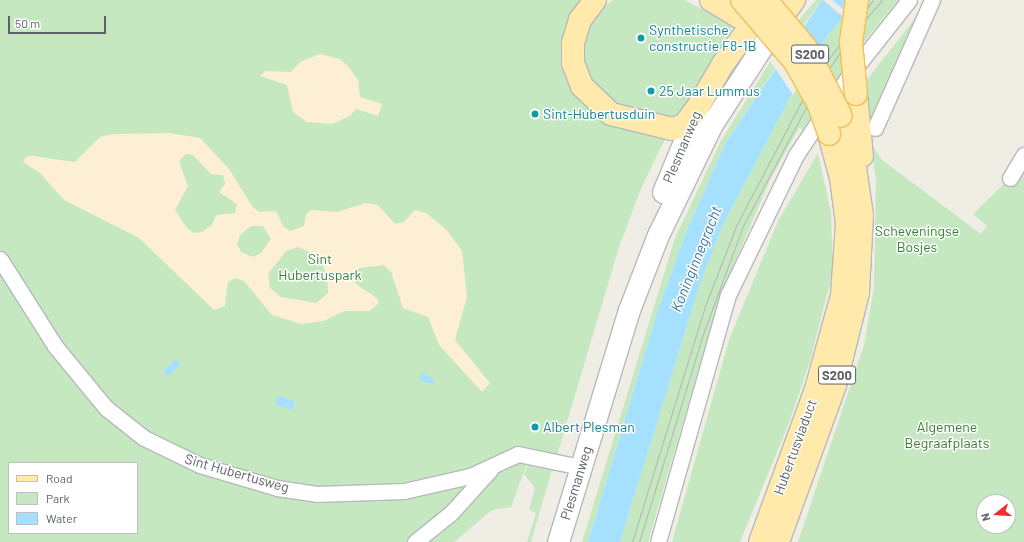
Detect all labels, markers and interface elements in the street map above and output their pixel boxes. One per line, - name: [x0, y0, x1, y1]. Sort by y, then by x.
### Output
- scale bar: [10, 8, 108, 34]
- text: 50 m: [15, 16, 40, 30]
- place label: Synthetische constructie F8-1B: [649, 22, 756, 54]
- marker: Synthetische constructie F8-1B: [636, 33, 646, 43]
- road number: S200: [791, 43, 829, 65]
- place label: 25 Jaar Lummus: [659, 83, 760, 99]
- marker: 25 Jaar Lummus: [646, 86, 656, 96]
- place label: Sint-Hubertusduin: [543, 106, 655, 122]
- street label: Plesmanweg: [659, 108, 705, 186]
- marker: Sint-Hubertusduin: [530, 109, 540, 119]
- water label: Koninginnegracht: [667, 204, 725, 314]
- park label: Scheveningse Bosjes: [875, 223, 959, 256]
- park label: Sint Hubertuspark: [278, 251, 362, 284]
- road number: S200: [818, 364, 856, 386]
- street label: Hubertusviaduct: [770, 397, 820, 497]
- place label: Albert Plesman: [543, 419, 635, 435]
- park label: Algemene Begraafplaats: [904, 419, 990, 452]
- marker: Albert Plesman: [530, 422, 540, 432]
- street label: Plesmanweg: [557, 444, 595, 522]
- street label: Sint Hubertusweg: [183, 450, 291, 496]
- legend: [8, 462, 138, 534]
- text: Road: [46, 471, 73, 485]
- text: Park: [46, 491, 70, 505]
- north arrow: [976, 494, 1016, 534]
- text: Water: [46, 511, 77, 525]
- text: N: [978, 512, 992, 523]

